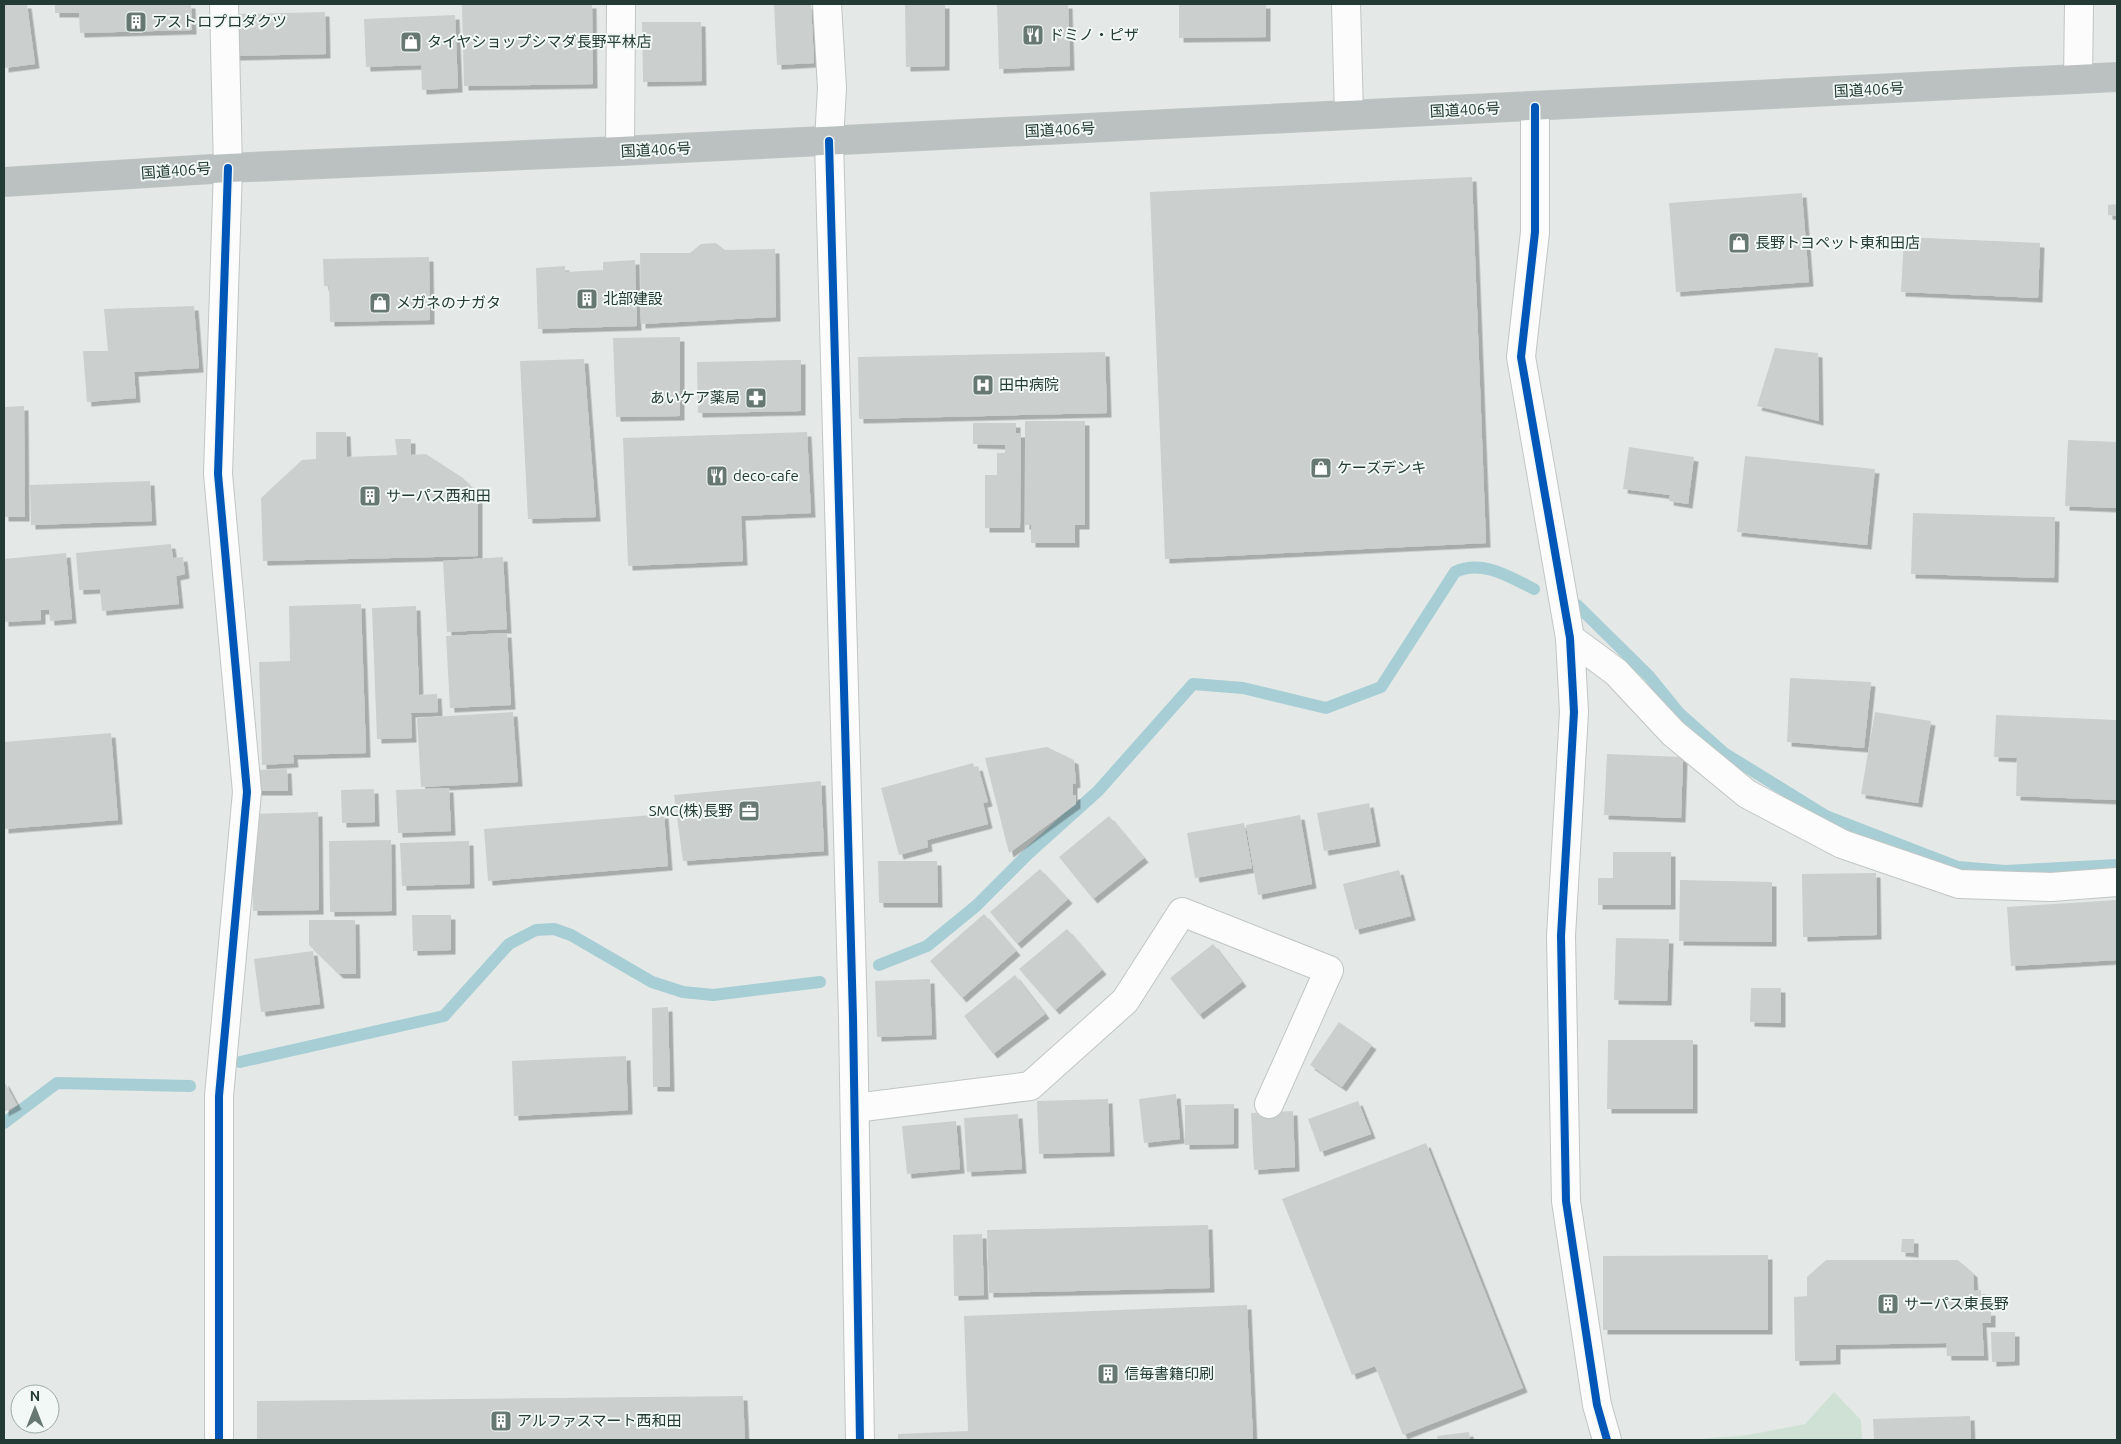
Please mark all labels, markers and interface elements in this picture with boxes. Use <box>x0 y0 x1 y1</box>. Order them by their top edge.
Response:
building icon: アストロプロダクツ <box>124 10 148 34</box>
place label: アストロプロダクツ <box>152 13 287 30</box>
restaurant icon: ドミノ・ピザ <box>1021 23 1045 47</box>
place label: ドミノ・ピザ <box>1049 26 1139 43</box>
shop icon: タイヤショップシマダ長野平林店 <box>399 30 423 54</box>
place label: タイヤショップシマダ長野平林店 <box>427 33 652 50</box>
street label: 国道406号 <box>1833 79 1905 100</box>
street label: 国道406号 <box>1429 99 1501 120</box>
street label: 国道406号 <box>1024 119 1096 140</box>
street label: 国道406号 <box>620 139 692 160</box>
street label: 国道406号 <box>140 160 212 181</box>
shop icon: 長野トヨペット東和田店 <box>1727 231 1751 255</box>
place label: 長野トヨペット東和田店 <box>1755 234 1920 251</box>
building icon: 北部建設 <box>575 287 599 311</box>
place label: 北部建設 <box>603 290 663 307</box>
shop icon: メガネのナガタ <box>368 291 392 315</box>
place label: メガネのナガタ <box>396 294 501 311</box>
hospital icon: 田中病院 <box>971 373 995 397</box>
place label: 田中病院 <box>999 376 1059 393</box>
pharmacy icon: あいケア薬局 <box>744 386 768 410</box>
place label: あいケア薬局 <box>650 389 740 406</box>
shop icon: ケーズデンキ <box>1309 456 1333 480</box>
place label: ケーズデンキ <box>1337 459 1426 476</box>
restaurant icon: deco-cafe <box>705 464 729 488</box>
place label: deco-cafe <box>733 467 799 484</box>
building icon: サーパス西和田 <box>358 484 382 508</box>
place label: サーパス西和田 <box>386 487 491 504</box>
office icon: SMC(株)長野 <box>737 799 761 823</box>
place label: SMC(株)長野 <box>649 802 733 819</box>
building icon: サーパス東長野 <box>1876 1292 1900 1316</box>
place label: サーパス東長野 <box>1904 1295 2009 1312</box>
building icon: 信毎書籍印刷 <box>1096 1362 1120 1386</box>
place label: 信毎書籍印刷 <box>1124 1365 1214 1382</box>
north arrow <box>10 1384 60 1434</box>
text: N <box>30 1388 40 1404</box>
building icon: アルファスマート西和田 <box>489 1409 513 1433</box>
place label: アルファスマート西和田 <box>517 1412 681 1429</box>

